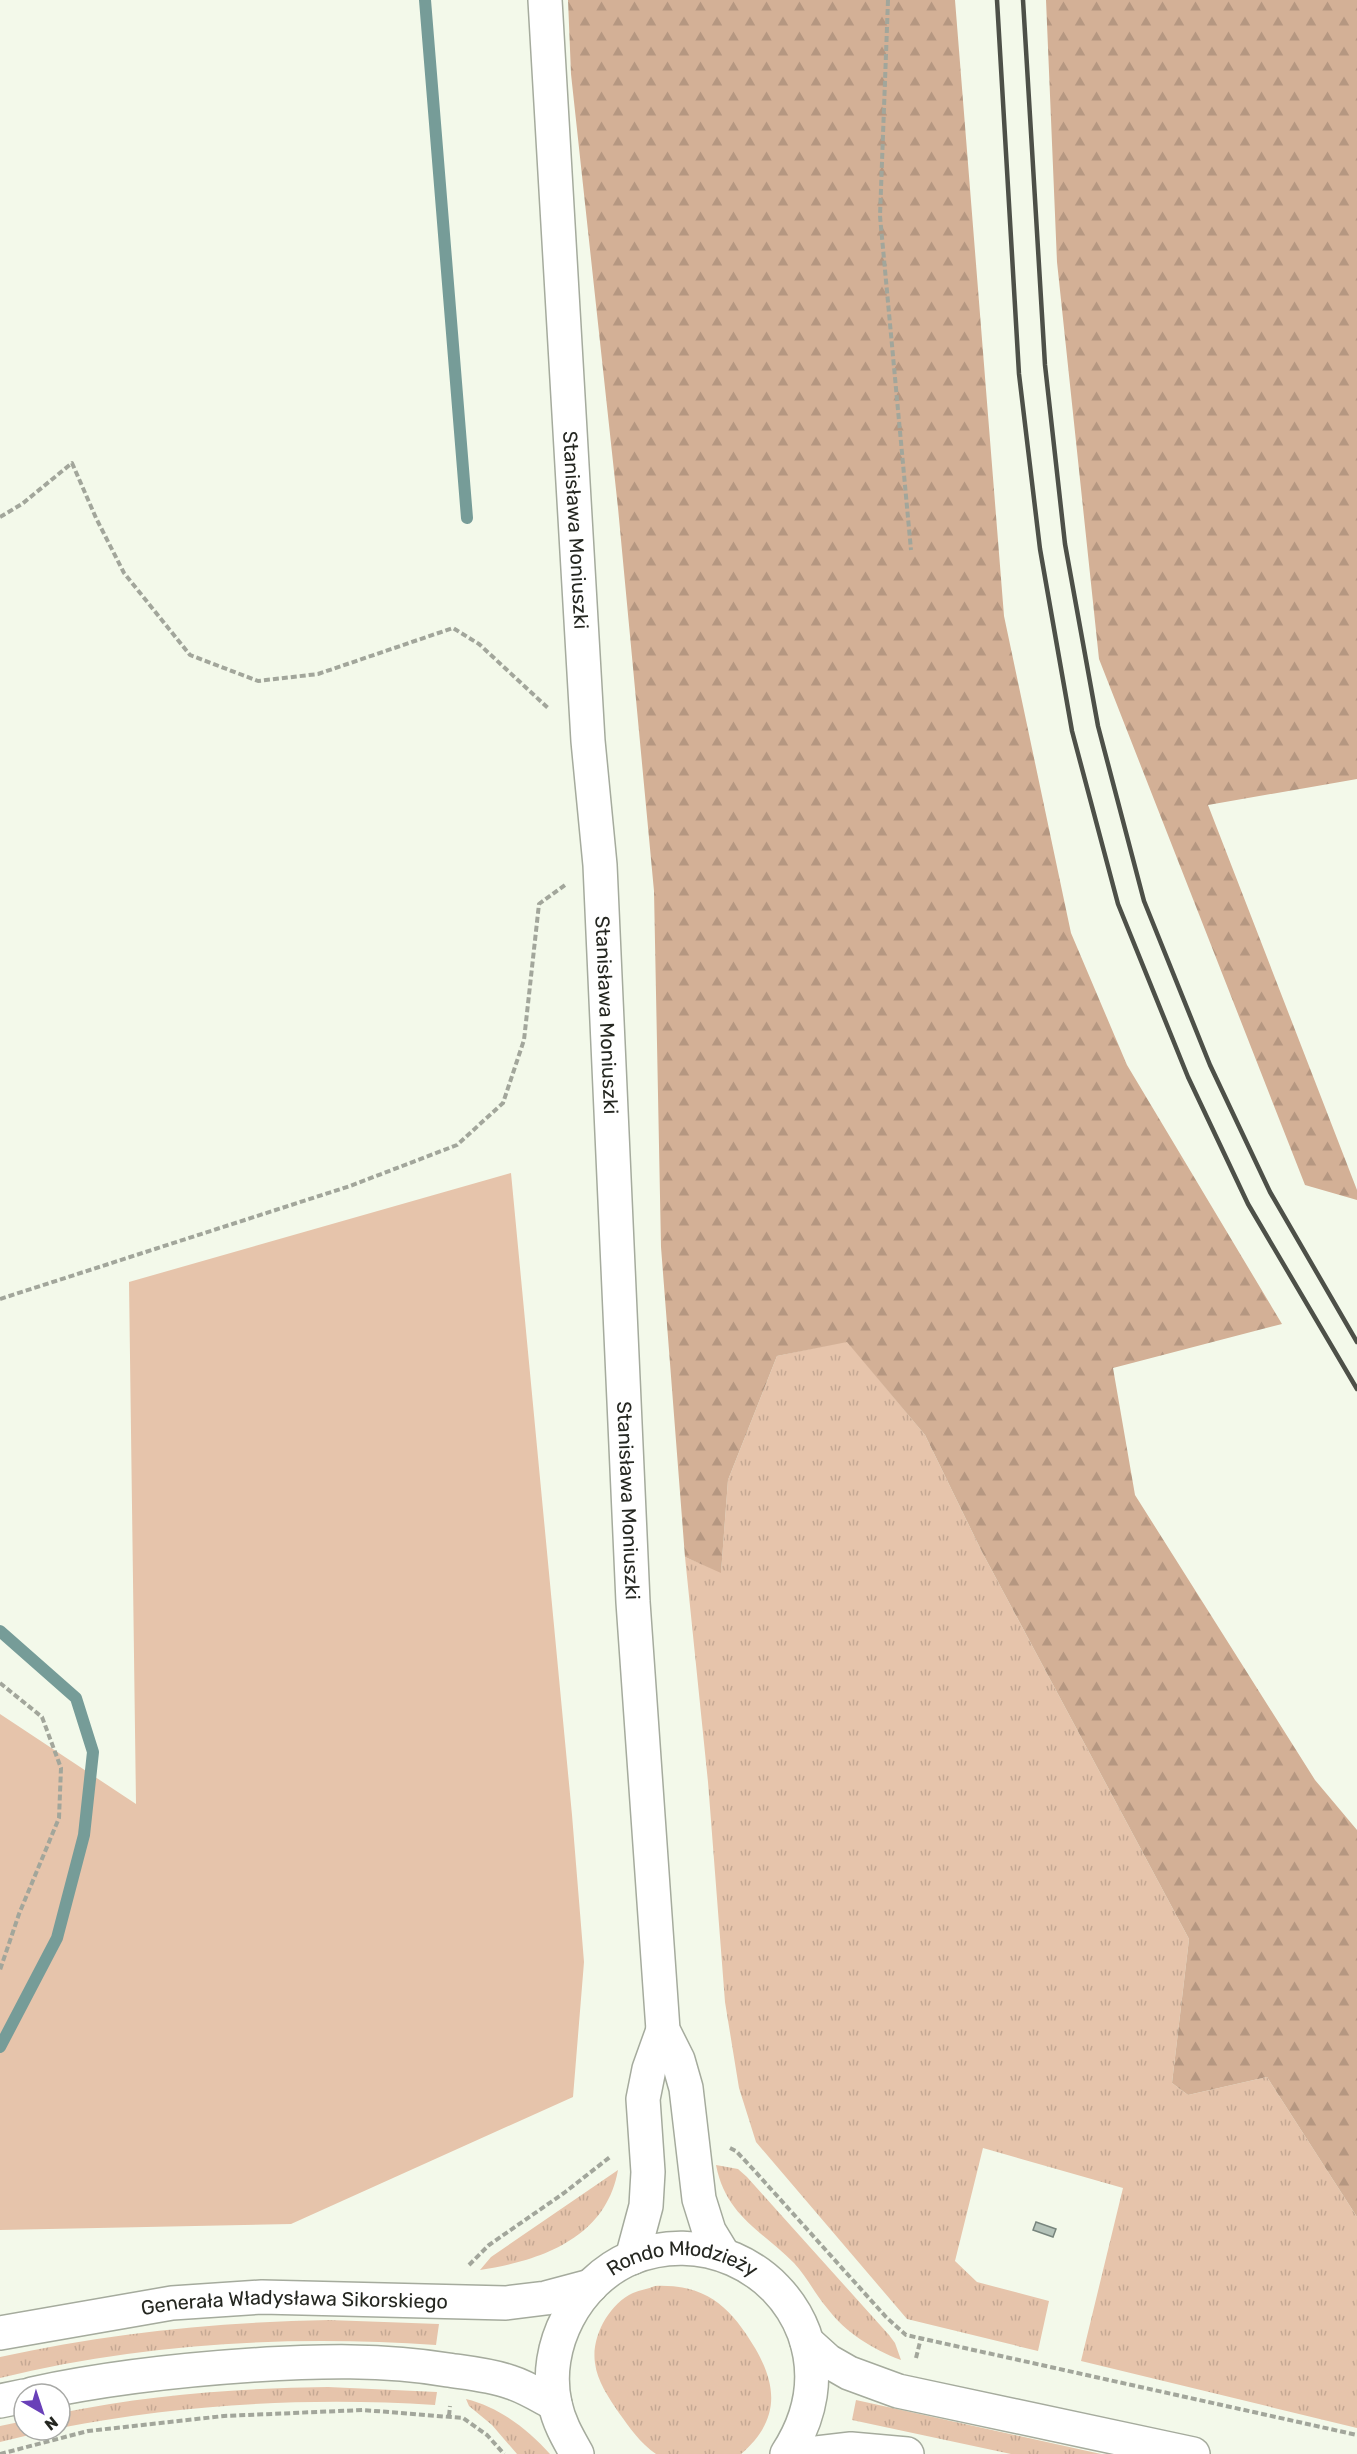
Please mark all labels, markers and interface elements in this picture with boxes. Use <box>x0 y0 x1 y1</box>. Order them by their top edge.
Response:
street label: Stanisława Moniuszki <box>558 430 593 630</box>
street label: Stanisława Moniuszki <box>590 915 623 1115</box>
street label: Stanisława Moniuszki <box>612 1401 645 1600</box>
text: Rondo Młodzieży <box>602 2236 763 2282</box>
street label: Rondo Młodzieży <box>604 2265 762 2289</box>
street label: Generała Władysława Sikorskiego <box>139 2285 448 2320</box>
north arrow <box>12 2382 72 2442</box>
text: N <box>41 2412 62 2434</box>

